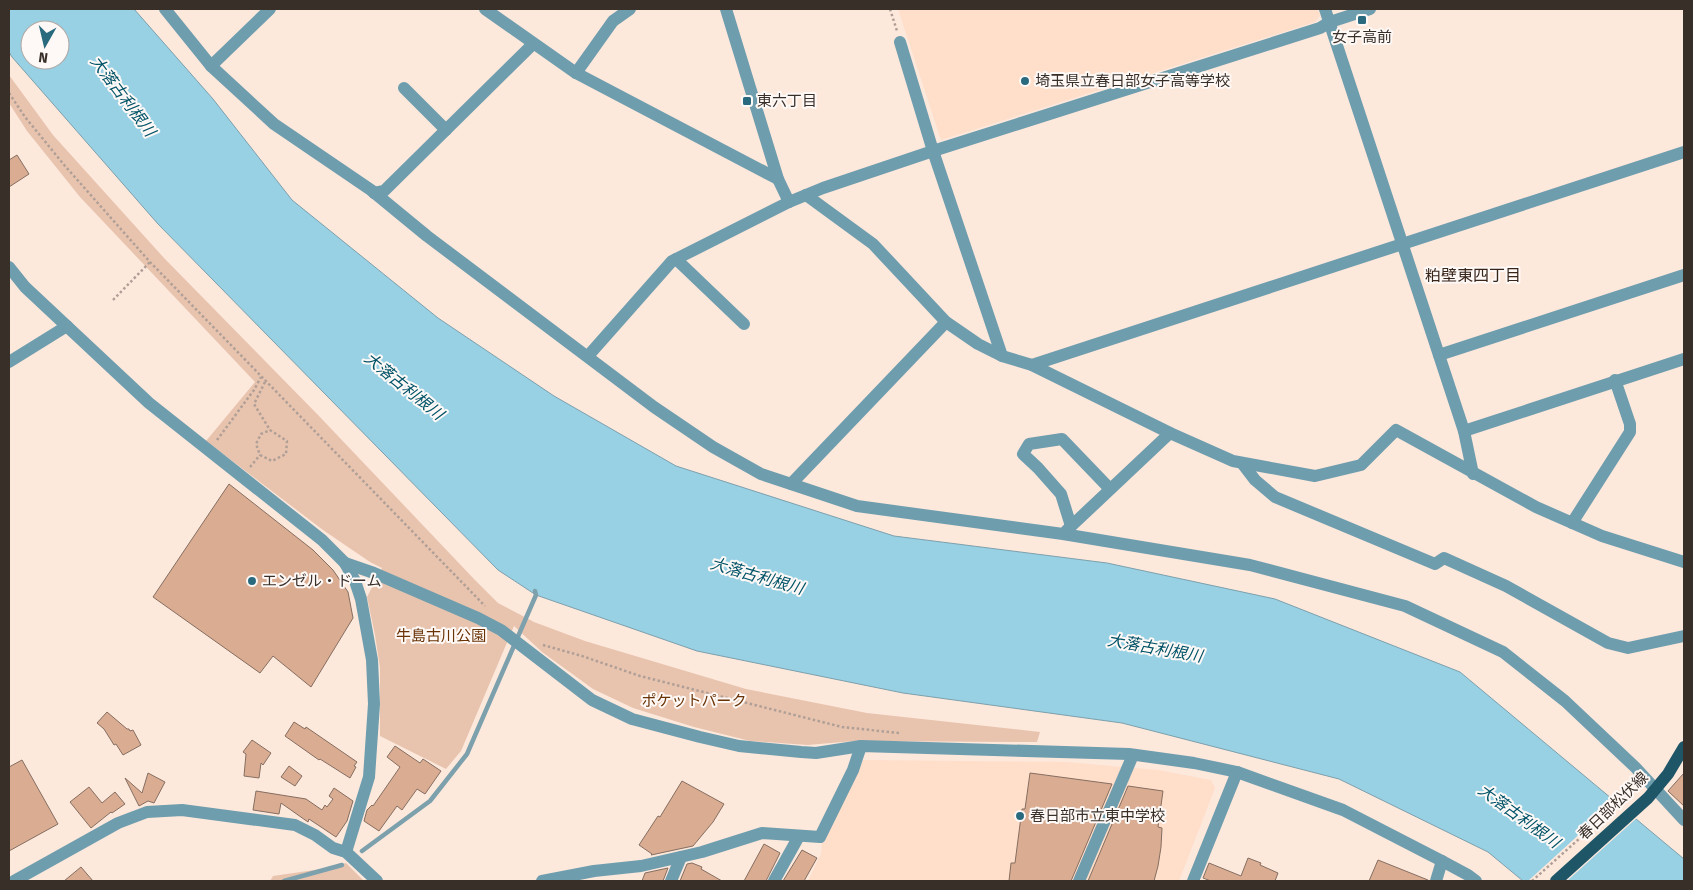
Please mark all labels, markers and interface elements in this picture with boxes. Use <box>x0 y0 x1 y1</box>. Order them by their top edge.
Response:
marker: 女子高前 <box>1356 14 1368 26</box>
north arrow <box>20 20 70 70</box>
place label: 女子高前 <box>1332 28 1392 46</box>
text: N <box>37 48 49 66</box>
water label: 大落古利根川 <box>87 52 161 142</box>
place label: 埼玉県立春日部女子高等学校 <box>1035 72 1230 90</box>
marker: 埼玉県立春日部女子高等学校 <box>1019 75 1031 87</box>
place label: 東六丁目 <box>757 92 817 110</box>
marker: 東六丁目 <box>741 95 753 107</box>
district label: 粕壁東四丁目 <box>1425 266 1521 285</box>
water label: 大落古利根川 <box>361 348 449 425</box>
water label: 大落古利根川 <box>708 554 808 599</box>
place label: エンゼル・ドーム <box>262 572 382 590</box>
marker: エンゼル・ドーム <box>246 575 258 587</box>
park label: 牛島古川公園 <box>396 627 486 645</box>
water label: 大落古利根川 <box>1106 630 1206 666</box>
park label: ポケットパーク <box>641 692 747 710</box>
street label: 春日部松伏線 <box>1574 768 1652 844</box>
water label: 大落古利根川 <box>1475 780 1565 853</box>
place label: 春日部市立東中学校 <box>1030 807 1165 825</box>
marker: 春日部市立東中学校 <box>1014 810 1026 822</box>

